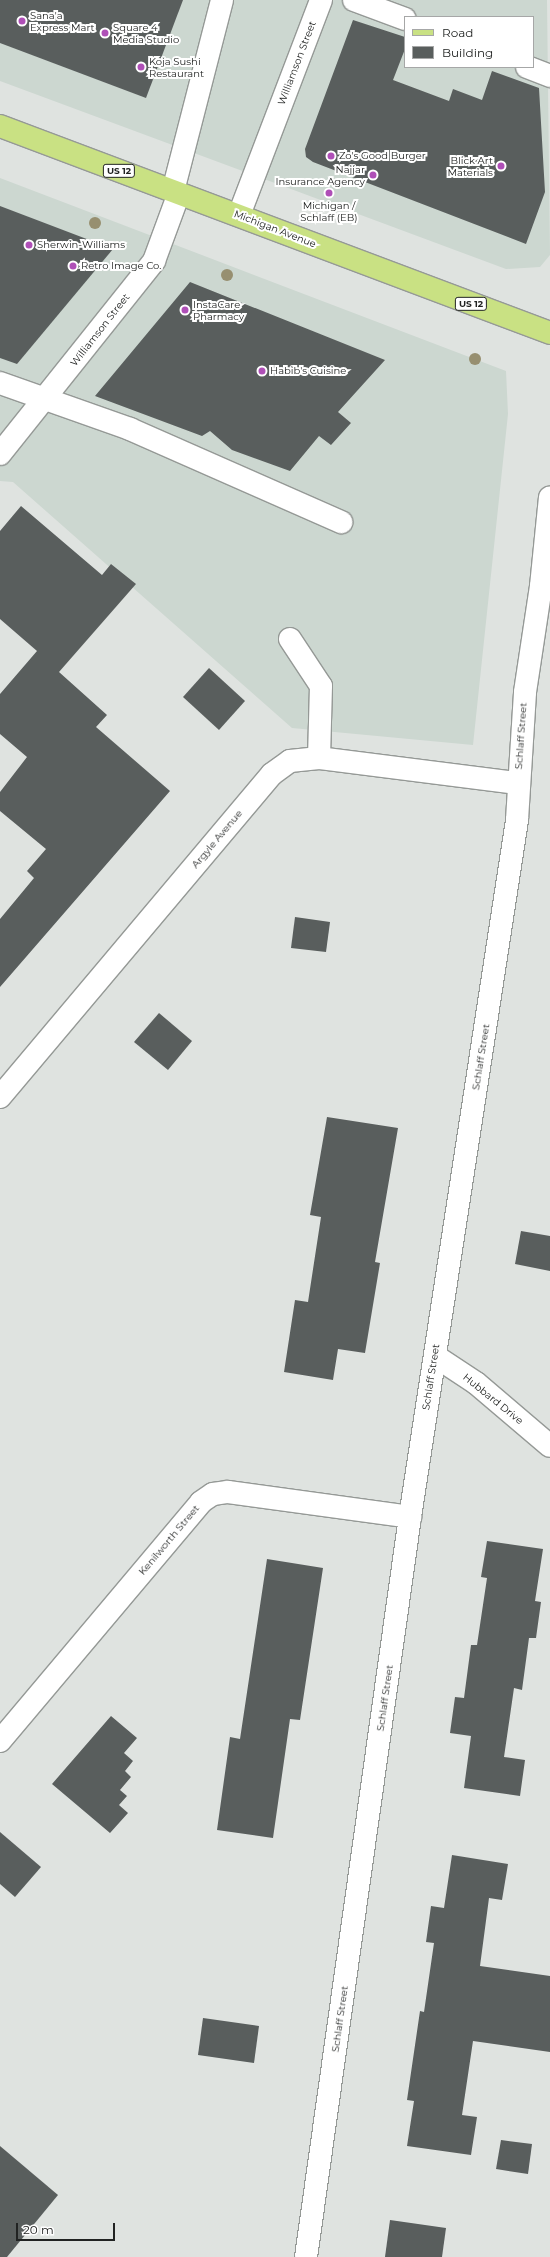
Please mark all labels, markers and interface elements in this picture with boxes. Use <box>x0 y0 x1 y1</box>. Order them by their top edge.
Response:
place label: Sana'a Express Mart <box>30 9 95 32</box>
marker: Sana'a Express Mart <box>17 16 27 26</box>
legend <box>404 16 534 68</box>
street label: Williamson Street <box>275 19 319 107</box>
place label: Square 4 Media Studio <box>113 21 179 44</box>
text: Road <box>442 25 473 40</box>
marker: Square 4 Media Studio <box>100 28 110 38</box>
text: Building <box>442 45 493 60</box>
place label: Koja Sushi Restaurant <box>149 55 204 78</box>
marker: Koja Sushi Restaurant <box>136 62 146 72</box>
place label: Zo's Good Burger <box>339 150 426 162</box>
marker: Zo's Good Burger <box>326 151 336 161</box>
place label: Blick Art Materials <box>448 154 493 178</box>
marker: Blick Art Materials <box>496 161 506 171</box>
place label: Najjar Insurance Agency <box>275 163 365 186</box>
road number: US 12 <box>102 164 136 178</box>
marker: Najjar Insurance Agency <box>368 170 378 180</box>
marker: Michigan / Schlaff (EB) <box>324 188 334 198</box>
place label: Michigan / Schlaff (EB) <box>300 199 358 222</box>
street label: Michigan Avenue <box>232 208 318 250</box>
place label: Sherwin-Williams <box>37 239 125 251</box>
marker: Sherwin-Williams <box>24 240 34 250</box>
place label: Retro Image Co. <box>81 260 161 272</box>
marker: Retro Image Co. <box>68 261 78 271</box>
street label: Williamson Street <box>68 291 132 369</box>
road number: US 12 <box>454 297 488 311</box>
place label: InstaCare Pharmacy <box>193 298 244 322</box>
marker: InstaCare Pharmacy <box>180 305 190 315</box>
place label: Habib's Cuisine <box>270 365 346 377</box>
marker: Habib's Cuisine <box>257 366 267 376</box>
street label: Schlaff Street <box>513 702 529 770</box>
street label: Argyle Avenue <box>189 807 245 871</box>
street label: Schlaff Street <box>470 1023 492 1091</box>
street label: Schlaff Street <box>420 1343 442 1411</box>
street label: Hubbard Drive <box>461 1371 525 1427</box>
street label: Kenilworth Street <box>136 1503 202 1577</box>
street label: Schlaff Street <box>374 1664 396 1732</box>
street label: Schlaff Street <box>329 1985 351 2053</box>
scale bar <box>18 2215 117 2241</box>
text: 20 m <box>23 2222 54 2237</box>

